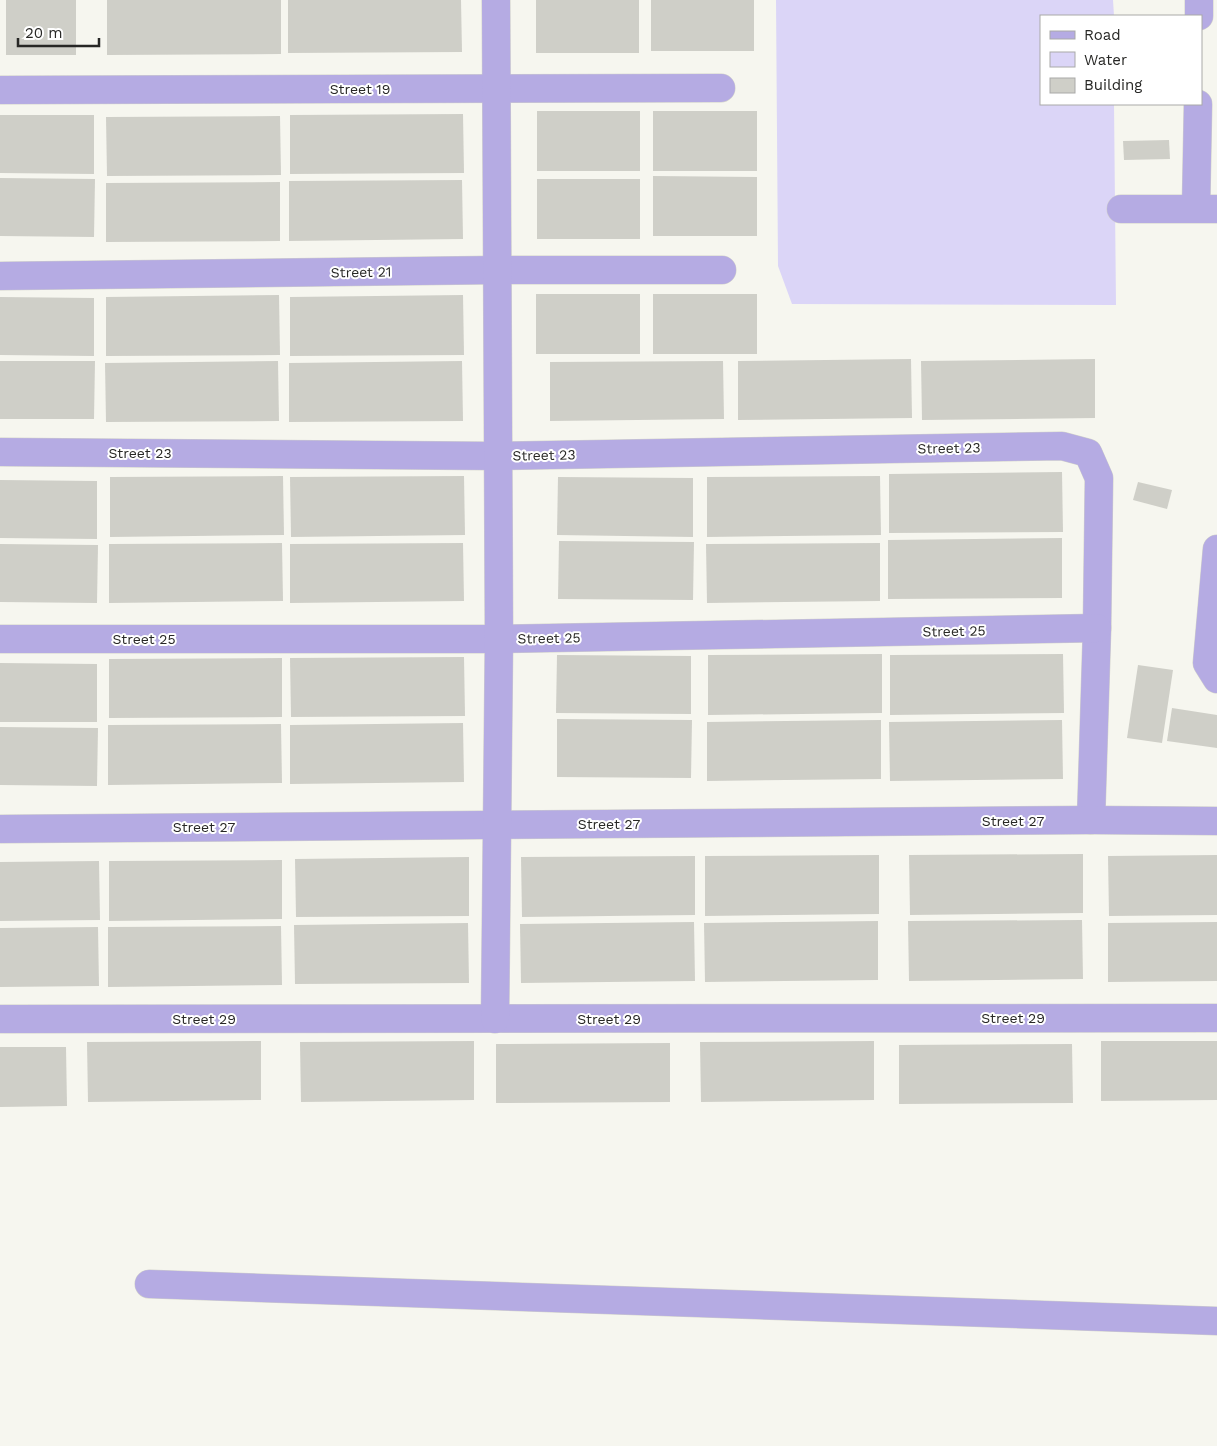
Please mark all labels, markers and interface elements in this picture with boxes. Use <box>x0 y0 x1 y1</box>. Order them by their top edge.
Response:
scale bar <box>18 15 99 47</box>
legend <box>1040 15 1202 105</box>
text: 20 m <box>25 24 63 42</box>
text: Road <box>1084 26 1121 44</box>
text: Water <box>1084 51 1127 69</box>
text: Building <box>1084 76 1142 94</box>
street label: Street 19 <box>330 81 390 97</box>
street label: Street 21 <box>331 263 391 281</box>
street label: Street 23 <box>917 439 981 457</box>
street label: Street 23 <box>108 445 172 461</box>
street label: Street 23 <box>512 446 576 464</box>
street label: Street 25 <box>922 622 986 640</box>
street label: Street 25 <box>517 629 581 647</box>
street label: Street 25 <box>112 631 176 647</box>
street label: Street 27 <box>982 813 1044 829</box>
street label: Street 27 <box>578 816 640 832</box>
street label: Street 27 <box>173 819 235 835</box>
street label: Street 29 <box>981 1010 1045 1026</box>
street label: Street 29 <box>172 1011 236 1027</box>
street label: Street 29 <box>577 1011 641 1027</box>

